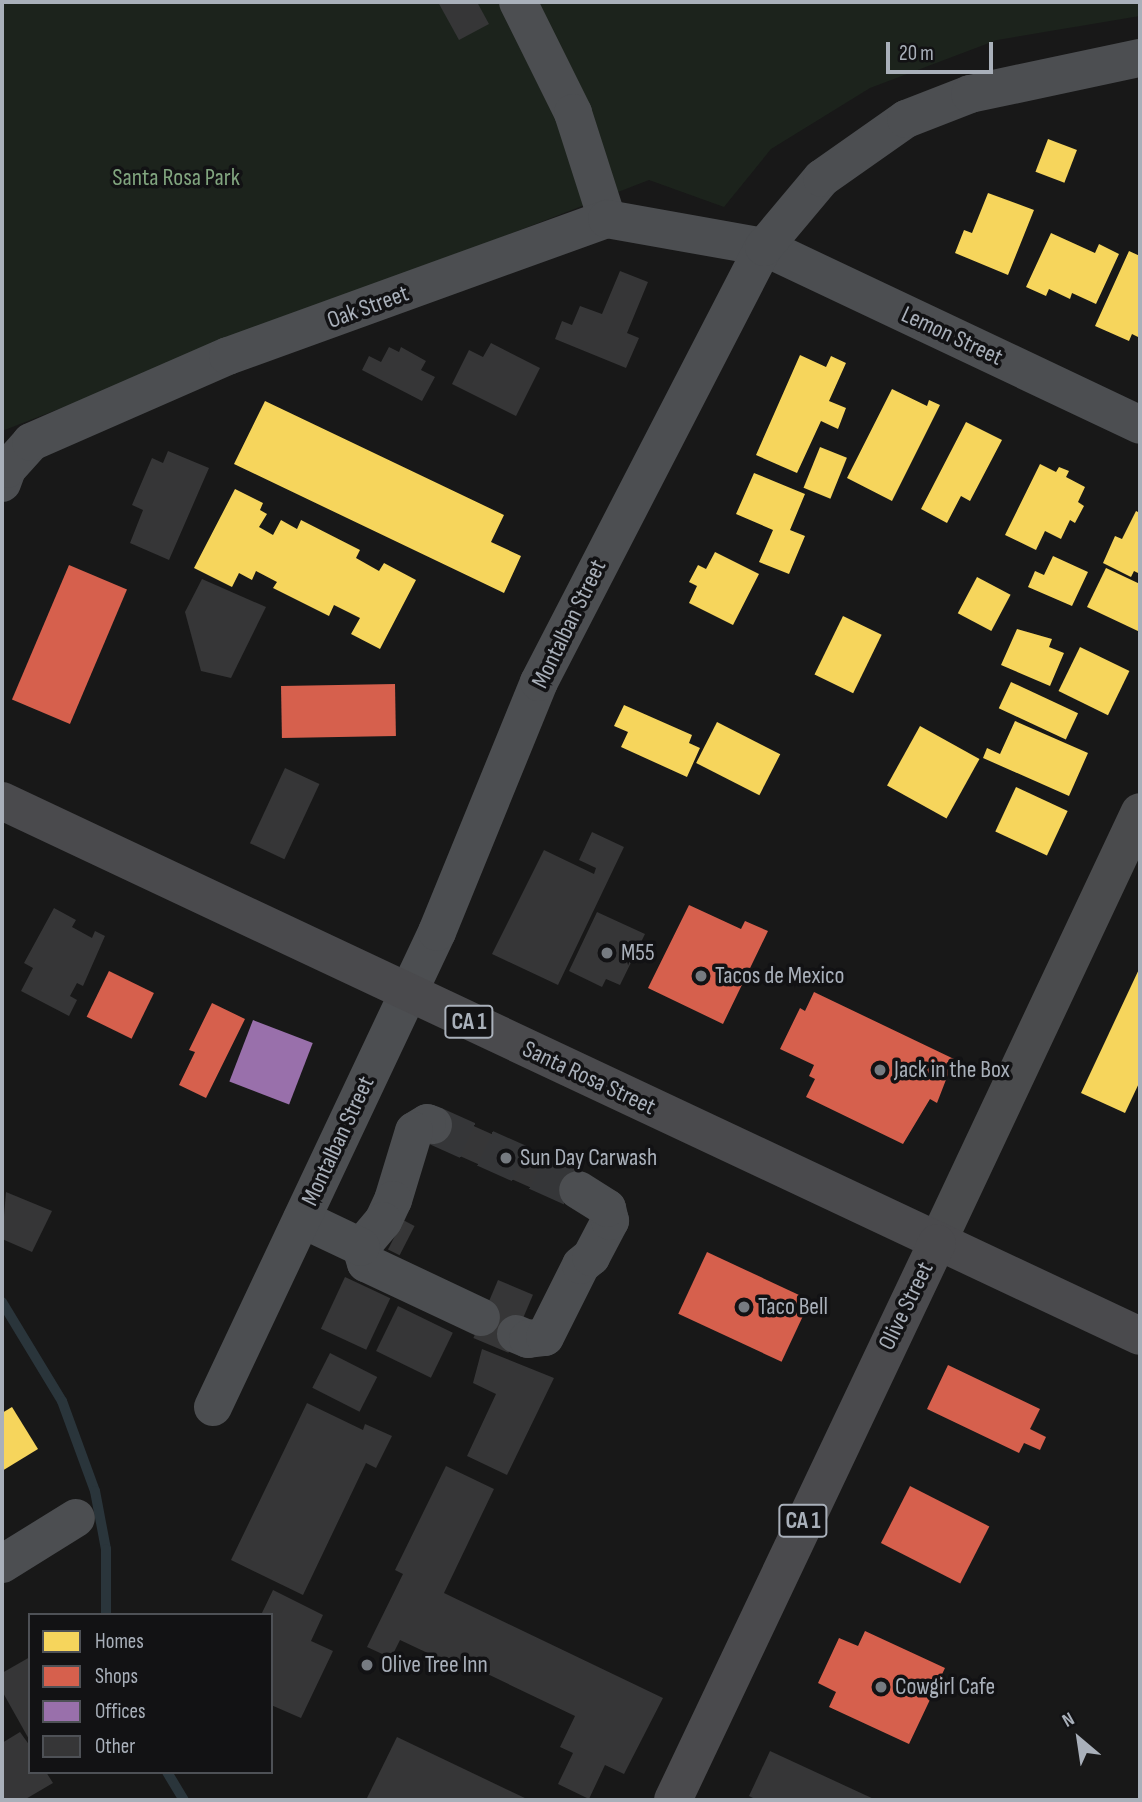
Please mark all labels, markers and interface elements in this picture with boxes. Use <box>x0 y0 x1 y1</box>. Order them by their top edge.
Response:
scale bar <box>890 28 997 72</box>
text: 20 m <box>899 41 934 66</box>
park label: Santa Rosa Park <box>112 164 240 192</box>
street label: Oak Street <box>323 279 413 335</box>
street label: Lemon Street <box>897 300 1007 372</box>
street label: Montalban Street <box>525 555 613 693</box>
place label: M55 <box>621 939 655 967</box>
marker: M55 <box>599 945 615 961</box>
place label: Tacos de Mexico <box>715 962 844 990</box>
marker: Tacos de Mexico <box>693 968 709 984</box>
road number: CA 1 <box>443 1002 495 1042</box>
street label: Santa Rosa Street <box>518 1035 660 1121</box>
place label: Jack in the Box <box>894 1056 1010 1084</box>
marker: Jack in the Box <box>872 1062 888 1078</box>
street label: Montalban Street <box>295 1072 381 1210</box>
place label: Sun Day Carwash <box>520 1144 657 1172</box>
marker: Sun Day Carwash <box>498 1150 514 1166</box>
street label: Olive Street <box>872 1257 940 1355</box>
place label: Taco Bell <box>758 1293 828 1321</box>
marker: Taco Bell <box>736 1299 752 1315</box>
road number: CA 1 <box>777 1502 829 1540</box>
legend <box>28 1613 273 1774</box>
text: Homes <box>95 1629 144 1654</box>
place label: Olive Tree Inn <box>381 1651 488 1679</box>
marker: Olive Tree Inn <box>359 1657 375 1673</box>
text: Shops <box>95 1664 138 1689</box>
place label: Cowgirl Cafe <box>895 1673 995 1701</box>
marker: Cowgirl Cafe <box>873 1679 889 1695</box>
text: Offices <box>95 1699 146 1724</box>
north arrow <box>1044 1704 1114 1774</box>
text: N <box>1059 1708 1079 1733</box>
text: Other <box>95 1734 135 1759</box>

